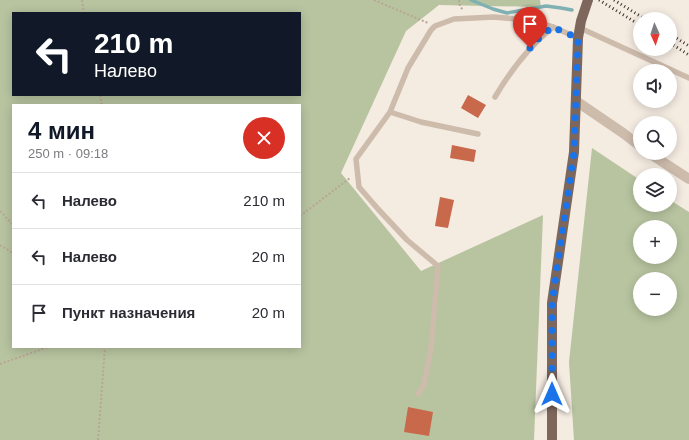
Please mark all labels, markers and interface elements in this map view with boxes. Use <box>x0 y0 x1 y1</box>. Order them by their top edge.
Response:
pin <box>513 7.0 547 48</box>
north arrow <box>633 12 677 56</box>
map controls <box>633 12 677 316</box>
icon: arrive <box>519 13 541 35</box>
icon: left <box>28 28 80 80</box>
text: 210 m <box>94 28 173 59</box>
text: Налево <box>94 61 157 81</box>
button: sound <box>633 64 677 108</box>
button: search <box>633 116 677 160</box>
text: 4 мин <box>28 117 95 144</box>
button: close <box>243 117 285 159</box>
text: 250 m · 09:18 <box>28 146 108 161</box>
button: layers <box>633 168 677 212</box>
icon: left <box>28 190 50 212</box>
text: Налево <box>62 192 117 209</box>
text: 210 m <box>243 192 285 209</box>
button: + <box>633 220 677 264</box>
icon: left <box>28 246 50 268</box>
text: Налево <box>62 248 117 265</box>
text: 20 m <box>252 248 285 265</box>
button: − <box>633 272 677 316</box>
icon: arrive <box>28 302 50 324</box>
text: Пункт назначения <box>62 304 195 321</box>
text: 20 m <box>252 304 285 321</box>
position arrow <box>531 373 573 415</box>

